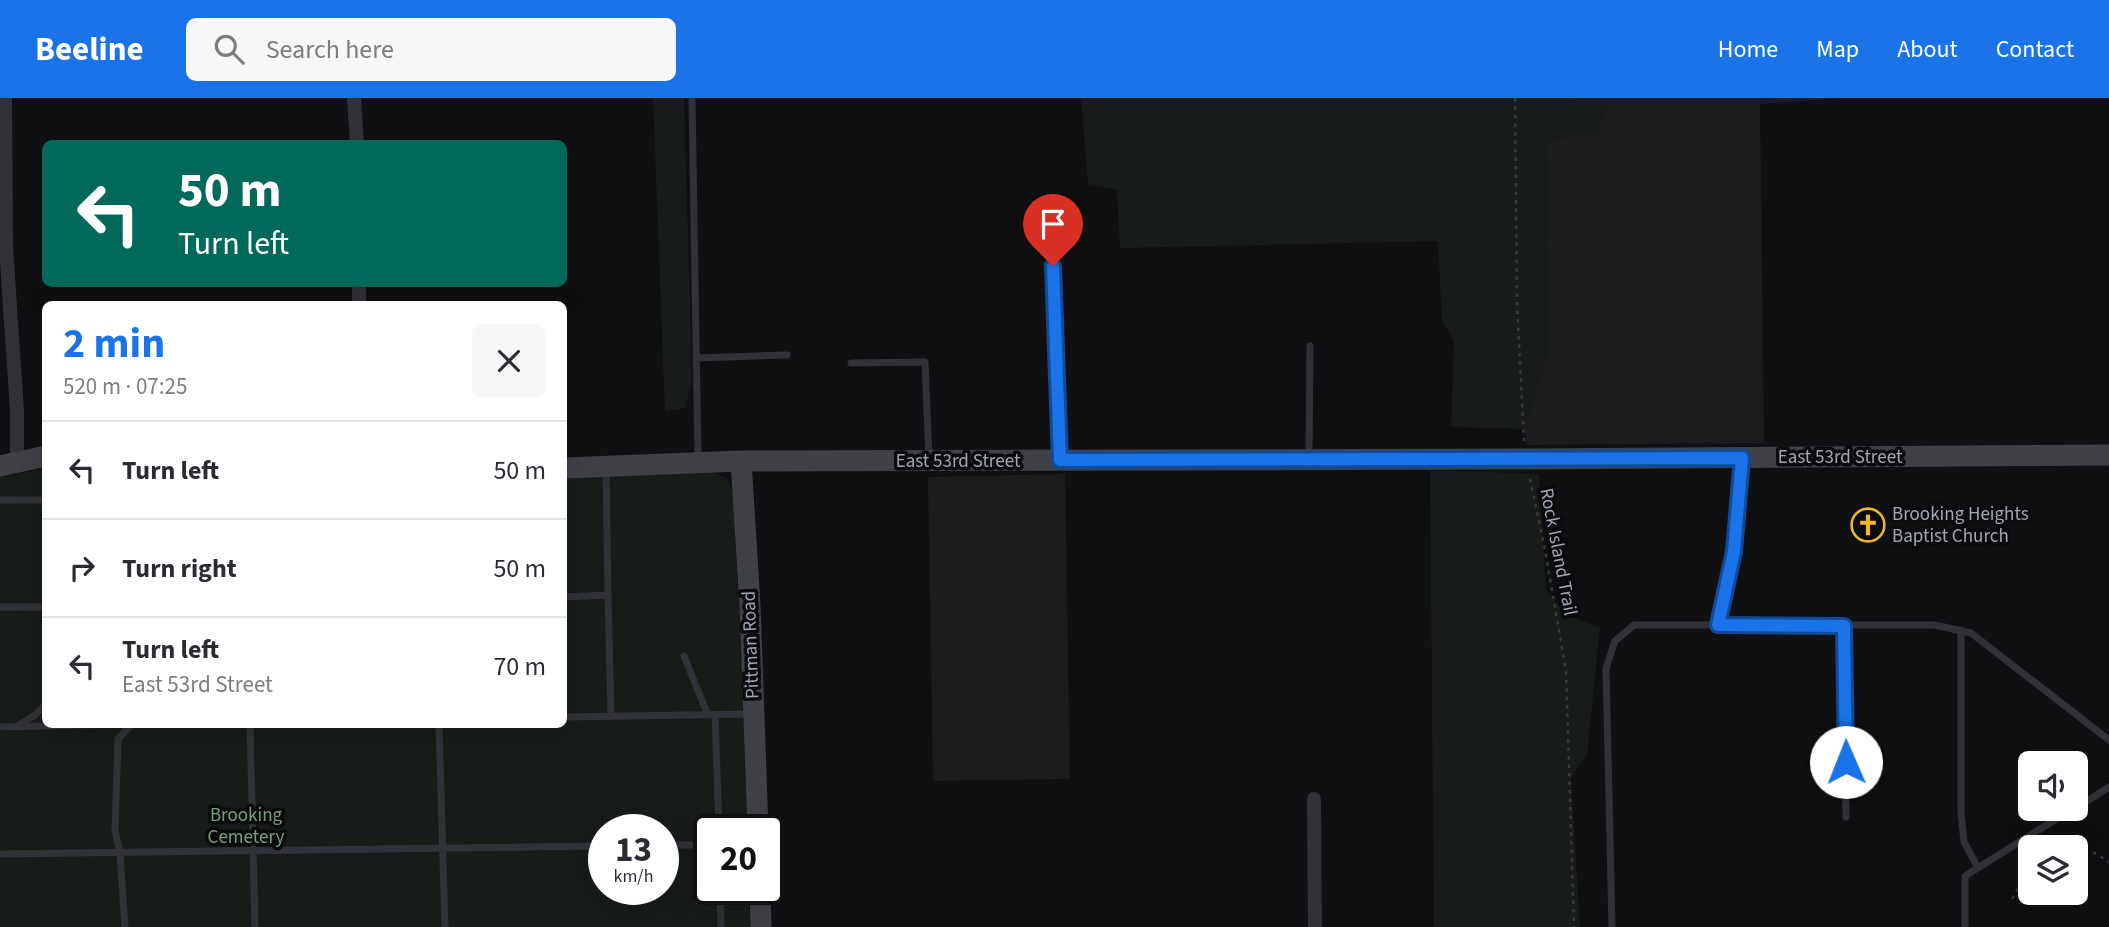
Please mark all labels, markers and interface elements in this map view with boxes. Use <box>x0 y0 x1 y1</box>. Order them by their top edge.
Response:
search box <box>186 18 676 81</box>
text: Beeline <box>35 26 144 73</box>
icon: search <box>210 30 248 68</box>
text: Search here <box>266 31 394 68</box>
text: Home <box>1718 32 1778 67</box>
text: Map <box>1816 32 1859 67</box>
text: About <box>1897 32 1958 67</box>
text: Contact <box>1996 32 2074 67</box>
text: 50 m <box>178 156 282 226</box>
icon: left <box>63 168 154 259</box>
pin <box>1023 194 1083 266</box>
icon: arrive <box>1034 205 1072 243</box>
text: Turn left <box>178 221 289 267</box>
text: 2 min <box>63 314 165 374</box>
button: close <box>472 324 546 398</box>
text: 520 m · 07:25 <box>63 370 187 403</box>
street label: East 53rd Street <box>1778 444 1903 471</box>
street label: East 53rd Street <box>896 448 1021 475</box>
icon: left <box>63 451 101 489</box>
text: Turn left <box>122 452 219 489</box>
text: 50 m <box>493 452 546 489</box>
street label: Rock Island Trail <box>1532 486 1584 618</box>
place label: Brooking Heights Baptist Church <box>1892 501 2029 550</box>
church icon: Brooking Heights Baptist Church <box>1849 506 1887 544</box>
icon: right <box>63 549 101 587</box>
text: Turn right <box>122 550 237 587</box>
text: 50 m <box>493 550 546 587</box>
street label: Pittman Road <box>736 590 766 700</box>
text: Turn left <box>122 631 219 668</box>
icon: left <box>63 647 101 685</box>
text: 70 m <box>493 648 546 685</box>
text: East 53rd Street <box>122 668 273 701</box>
position arrow <box>1809 725 1883 799</box>
map controls <box>2018 751 2088 905</box>
button: sound <box>2018 751 2088 821</box>
park label: Brooking Cemetery <box>208 802 285 851</box>
speed limit sign: 20 <box>693 814 784 905</box>
text: 13 <box>615 825 652 875</box>
button: layers <box>2018 835 2088 905</box>
text: km/h <box>614 864 653 889</box>

